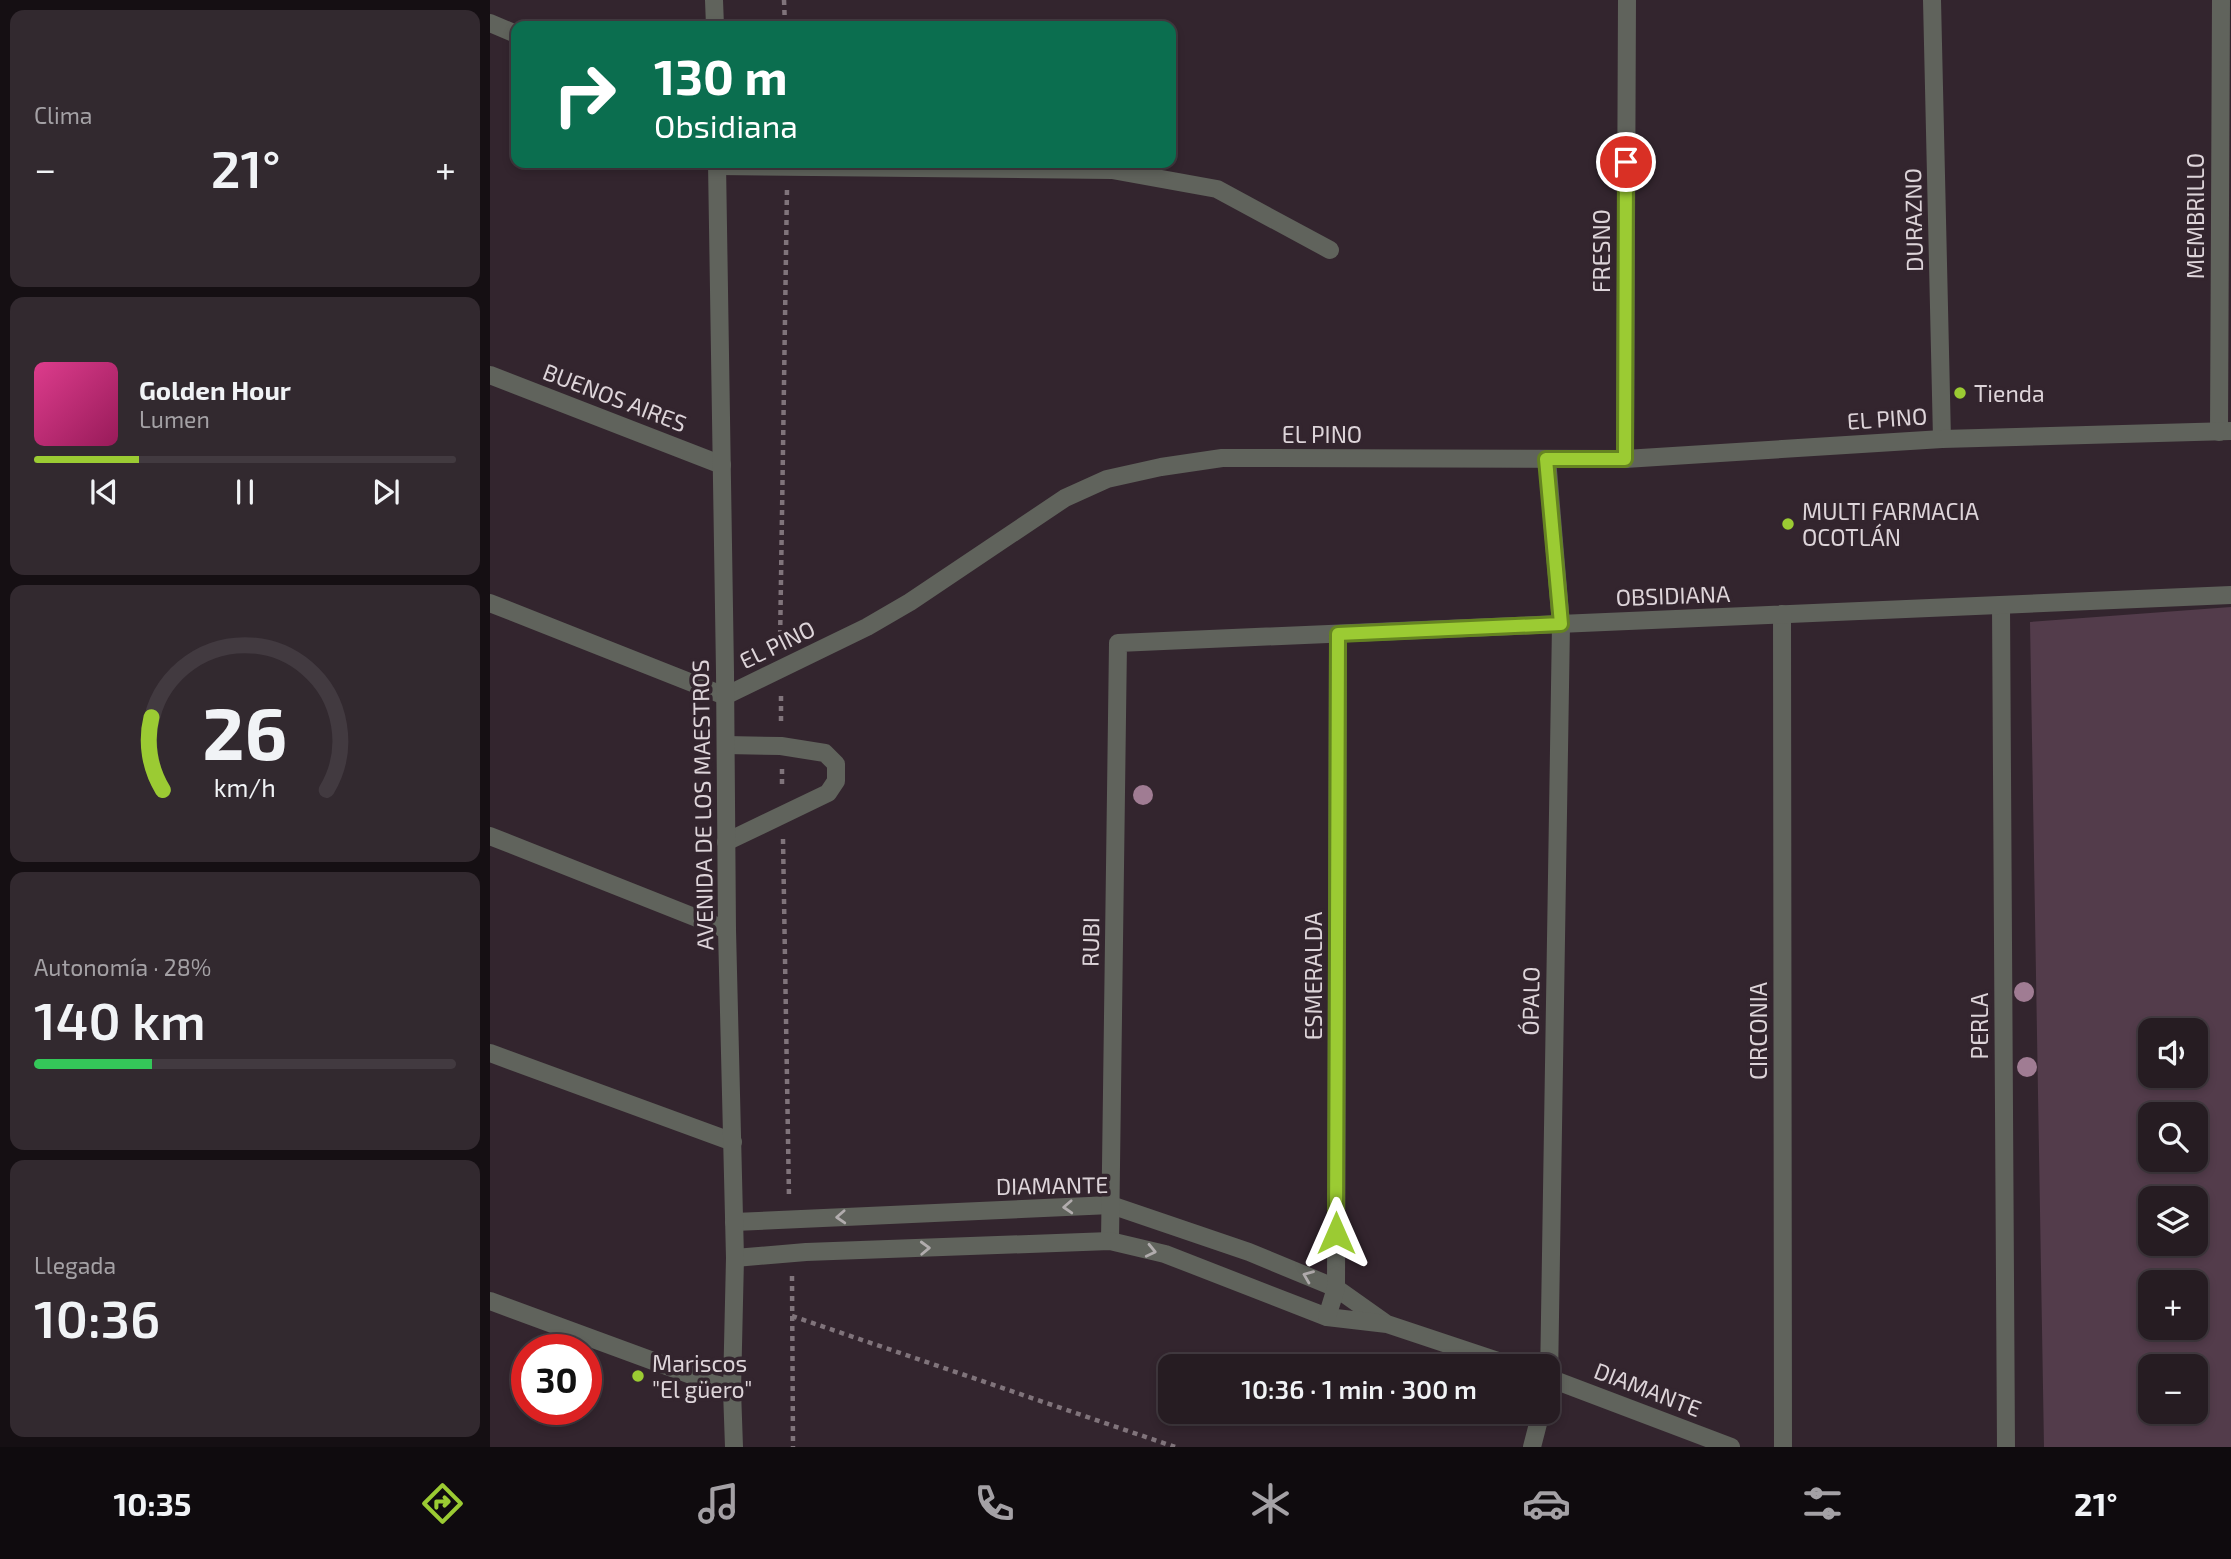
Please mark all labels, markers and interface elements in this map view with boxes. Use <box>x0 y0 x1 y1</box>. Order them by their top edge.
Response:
text: 130 m <box>654 46 788 105</box>
icon: right <box>539 49 630 140</box>
text: Clima <box>34 101 92 129</box>
text: Obsidiana <box>654 106 798 144</box>
pin <box>1596 132 1656 192</box>
text: 21° <box>211 136 281 198</box>
icon: arrive <box>1607 143 1645 181</box>
text: − <box>34 145 56 191</box>
text: + <box>435 145 456 191</box>
street label: MEMBRILLO <box>2181 153 2209 279</box>
street label: DURAZNO <box>1898 168 1928 272</box>
street label: FRESNO <box>1587 209 1615 293</box>
street label: BUENOS AIRES <box>539 357 691 437</box>
text: Golden Hour <box>139 374 291 405</box>
place label: Tienda <box>1974 379 2045 407</box>
marker: Tienda <box>1952 385 1968 401</box>
street label: EL PINO <box>1846 401 1928 435</box>
text: Lumen <box>139 405 210 433</box>
street label: EL PINO <box>1282 420 1362 448</box>
icon: previous <box>85 473 123 511</box>
icon: pause <box>226 473 264 511</box>
icon: next <box>367 473 405 511</box>
place label: MULTI FARMACIA OCOTLÁN <box>1802 497 1980 551</box>
marker: MULTI FARMACIA OCOTLÁN <box>1780 516 1796 532</box>
street label: OBSIDIANA <box>1615 579 1731 611</box>
street label: EL PINO <box>735 614 819 674</box>
street label: AVENIDA DE LOS MAESTROS <box>685 659 719 951</box>
text: 26 <box>202 687 288 775</box>
text: km/h <box>214 771 276 801</box>
street label: ESMERALDA <box>1299 911 1327 1040</box>
street label: RUBI <box>1076 917 1104 967</box>
text: Autonomía · 28% <box>34 953 211 981</box>
street label: ÓPALO <box>1515 966 1545 1036</box>
street label: CIRCONIA <box>1744 981 1772 1080</box>
text: 140 km <box>34 988 206 1050</box>
street label: PERLA <box>1965 992 1993 1059</box>
map controls <box>2138 1018 2208 1424</box>
button: sound <box>2138 1018 2208 1088</box>
button: search <box>2138 1102 2208 1172</box>
street label: DIAMANTE <box>995 1170 1109 1200</box>
button: layers <box>2138 1186 2208 1256</box>
position arrow <box>1299 1196 1373 1270</box>
one-way arrow <box>1063 1199 1074 1214</box>
one-way arrow <box>835 1209 846 1224</box>
one-way arrow <box>920 1240 931 1255</box>
one-way arrow <box>1145 1242 1157 1257</box>
text: Llegada <box>34 1251 116 1279</box>
one-way arrow <box>1303 1270 1315 1284</box>
button: + <box>2138 1270 2208 1340</box>
text: 10:36 <box>34 1286 160 1348</box>
speed limit sign: 30 <box>511 1334 602 1425</box>
place label: Mariscos "El güero" <box>652 1349 752 1403</box>
button: − <box>2138 1354 2208 1424</box>
street label: DIAMANTE <box>1590 1356 1706 1422</box>
marker: Mariscos "El güero" <box>630 1368 646 1384</box>
text: 10:36 · 1 min · 300 m <box>1241 1373 1477 1404</box>
icon: directions <box>418 1479 467 1528</box>
icon: music <box>694 1479 743 1528</box>
icon: phone <box>970 1479 1019 1528</box>
icon: climate <box>1246 1479 1295 1528</box>
icon: car <box>1522 1479 1571 1528</box>
icon: filters <box>1798 1479 1847 1528</box>
text: 10:35 <box>113 1484 192 1522</box>
text: 21° <box>2074 1484 2118 1522</box>

